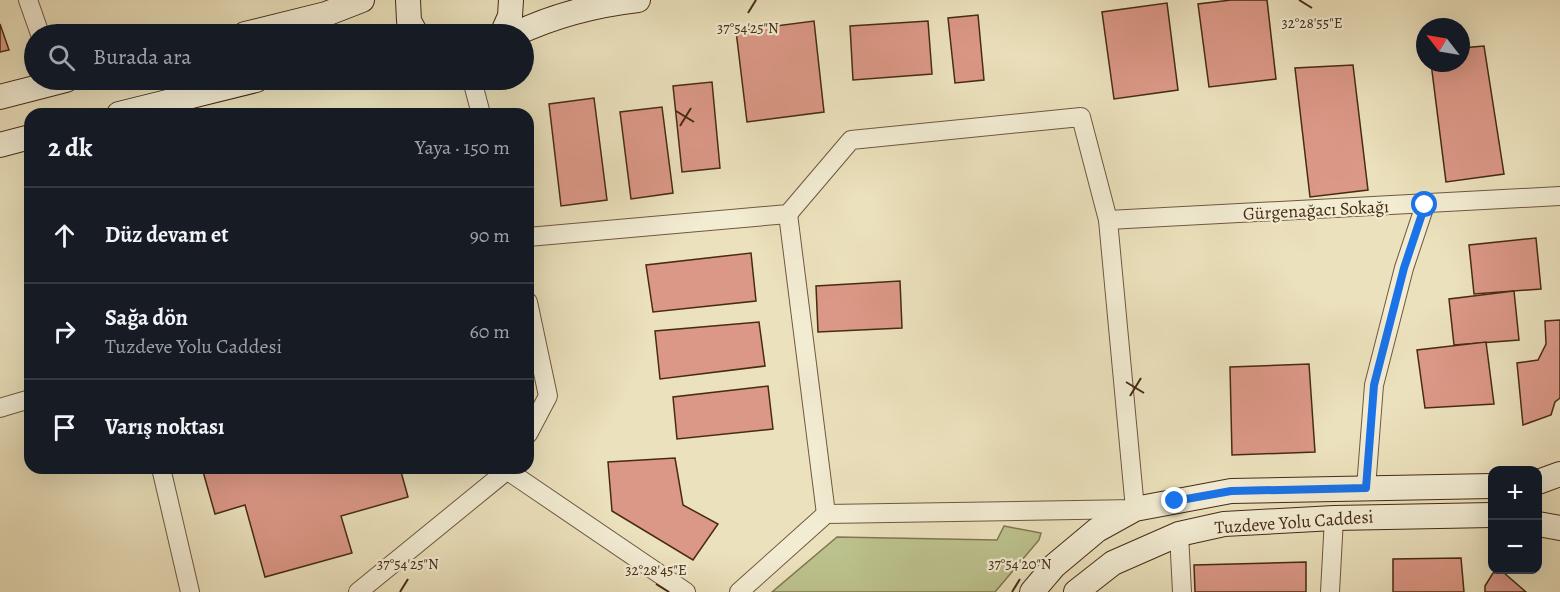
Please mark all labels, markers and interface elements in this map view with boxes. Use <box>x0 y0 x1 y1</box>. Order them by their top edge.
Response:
text: 32°28'55"E <box>1281 13 1343 33</box>
text: 37°54'25"N <box>717 18 779 38</box>
north arrow <box>1416 18 1470 72</box>
search box <box>24 24 534 90</box>
icon: search <box>45 41 78 74</box>
text: Burada ara <box>93 42 192 72</box>
text: 2 dk <box>48 130 93 165</box>
text: Yaya · 150 m <box>415 134 510 161</box>
route start <box>1411 191 1437 217</box>
street label: Gürgenağacı Sokağı <box>1242 194 1390 226</box>
icon: ahead <box>48 219 81 252</box>
text: Düz devam et <box>105 220 228 250</box>
text: 90 m <box>470 222 510 249</box>
text: Sağa dön <box>105 303 188 333</box>
icon: right <box>48 315 81 348</box>
text: 60 m <box>470 318 510 345</box>
text: Tuzdeve Yolu Caddesi <box>105 333 282 360</box>
icon: arrive <box>48 411 81 444</box>
text: Varış noktası <box>105 412 224 442</box>
map controls <box>1488 466 1542 574</box>
button: + <box>1488 466 1542 520</box>
route end <box>1161 487 1187 513</box>
street label: Tuzdeve Yolu Caddesi <box>1214 504 1374 540</box>
button: − <box>1488 520 1542 574</box>
text: 37°54'25"N <box>377 554 439 574</box>
text: 37°54'20"N <box>988 554 1052 574</box>
text: 32°28'45"E <box>625 560 687 580</box>

